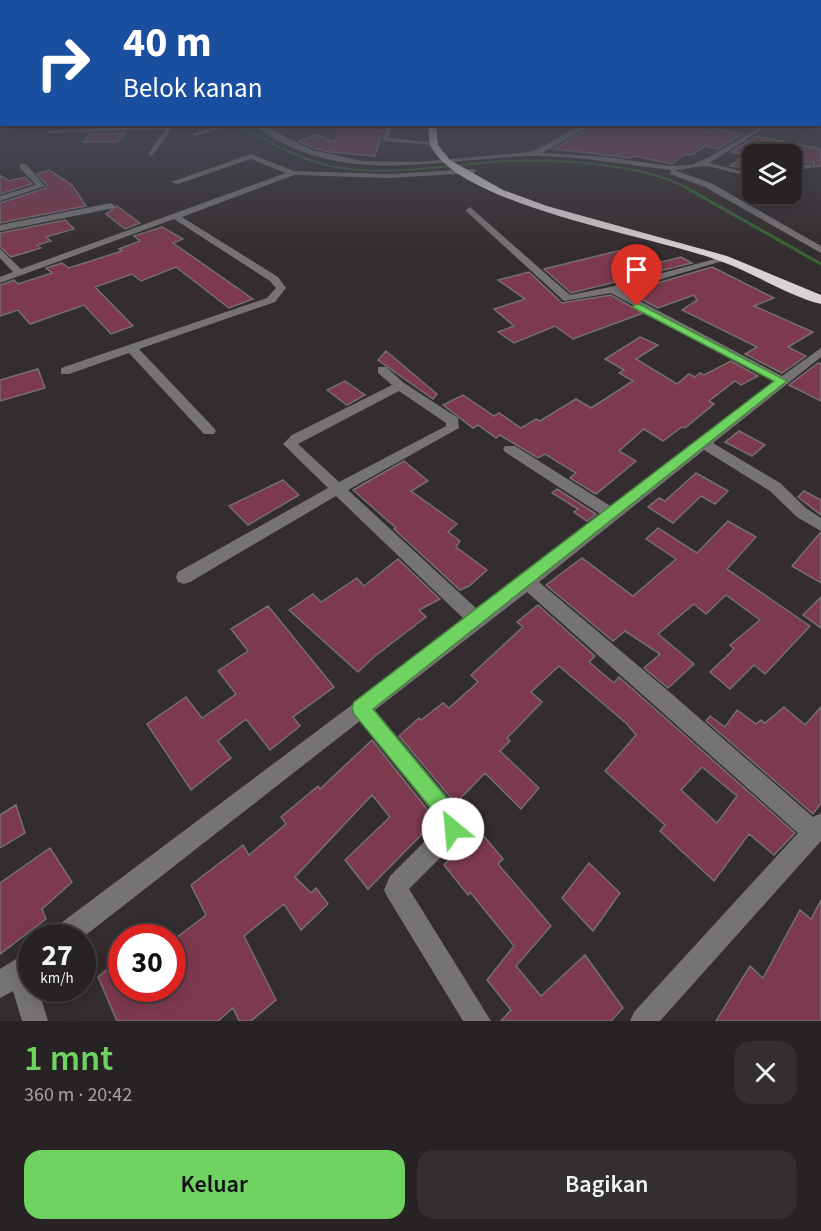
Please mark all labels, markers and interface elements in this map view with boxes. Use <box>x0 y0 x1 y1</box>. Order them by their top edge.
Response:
text: 40 m <box>123 13 212 73</box>
icon: right <box>24 24 102 102</box>
text: Belok kanan <box>123 69 262 108</box>
map controls <box>742 144 802 204</box>
button: layers <box>742 144 802 204</box>
pin <box>611 244 662 306</box>
icon: arrive <box>620 253 653 286</box>
position arrow <box>421 797 485 861</box>
speed limit sign: 30 <box>108 924 186 1002</box>
text: 27 <box>41 934 73 977</box>
text: km/h <box>40 968 74 989</box>
text: 1 mnt <box>24 1033 113 1084</box>
button: close <box>734 1041 797 1104</box>
text: 360 m · 20:42 <box>24 1081 132 1109</box>
button: Keluar <box>24 1150 405 1219</box>
button: Bagikan <box>417 1150 797 1219</box>

